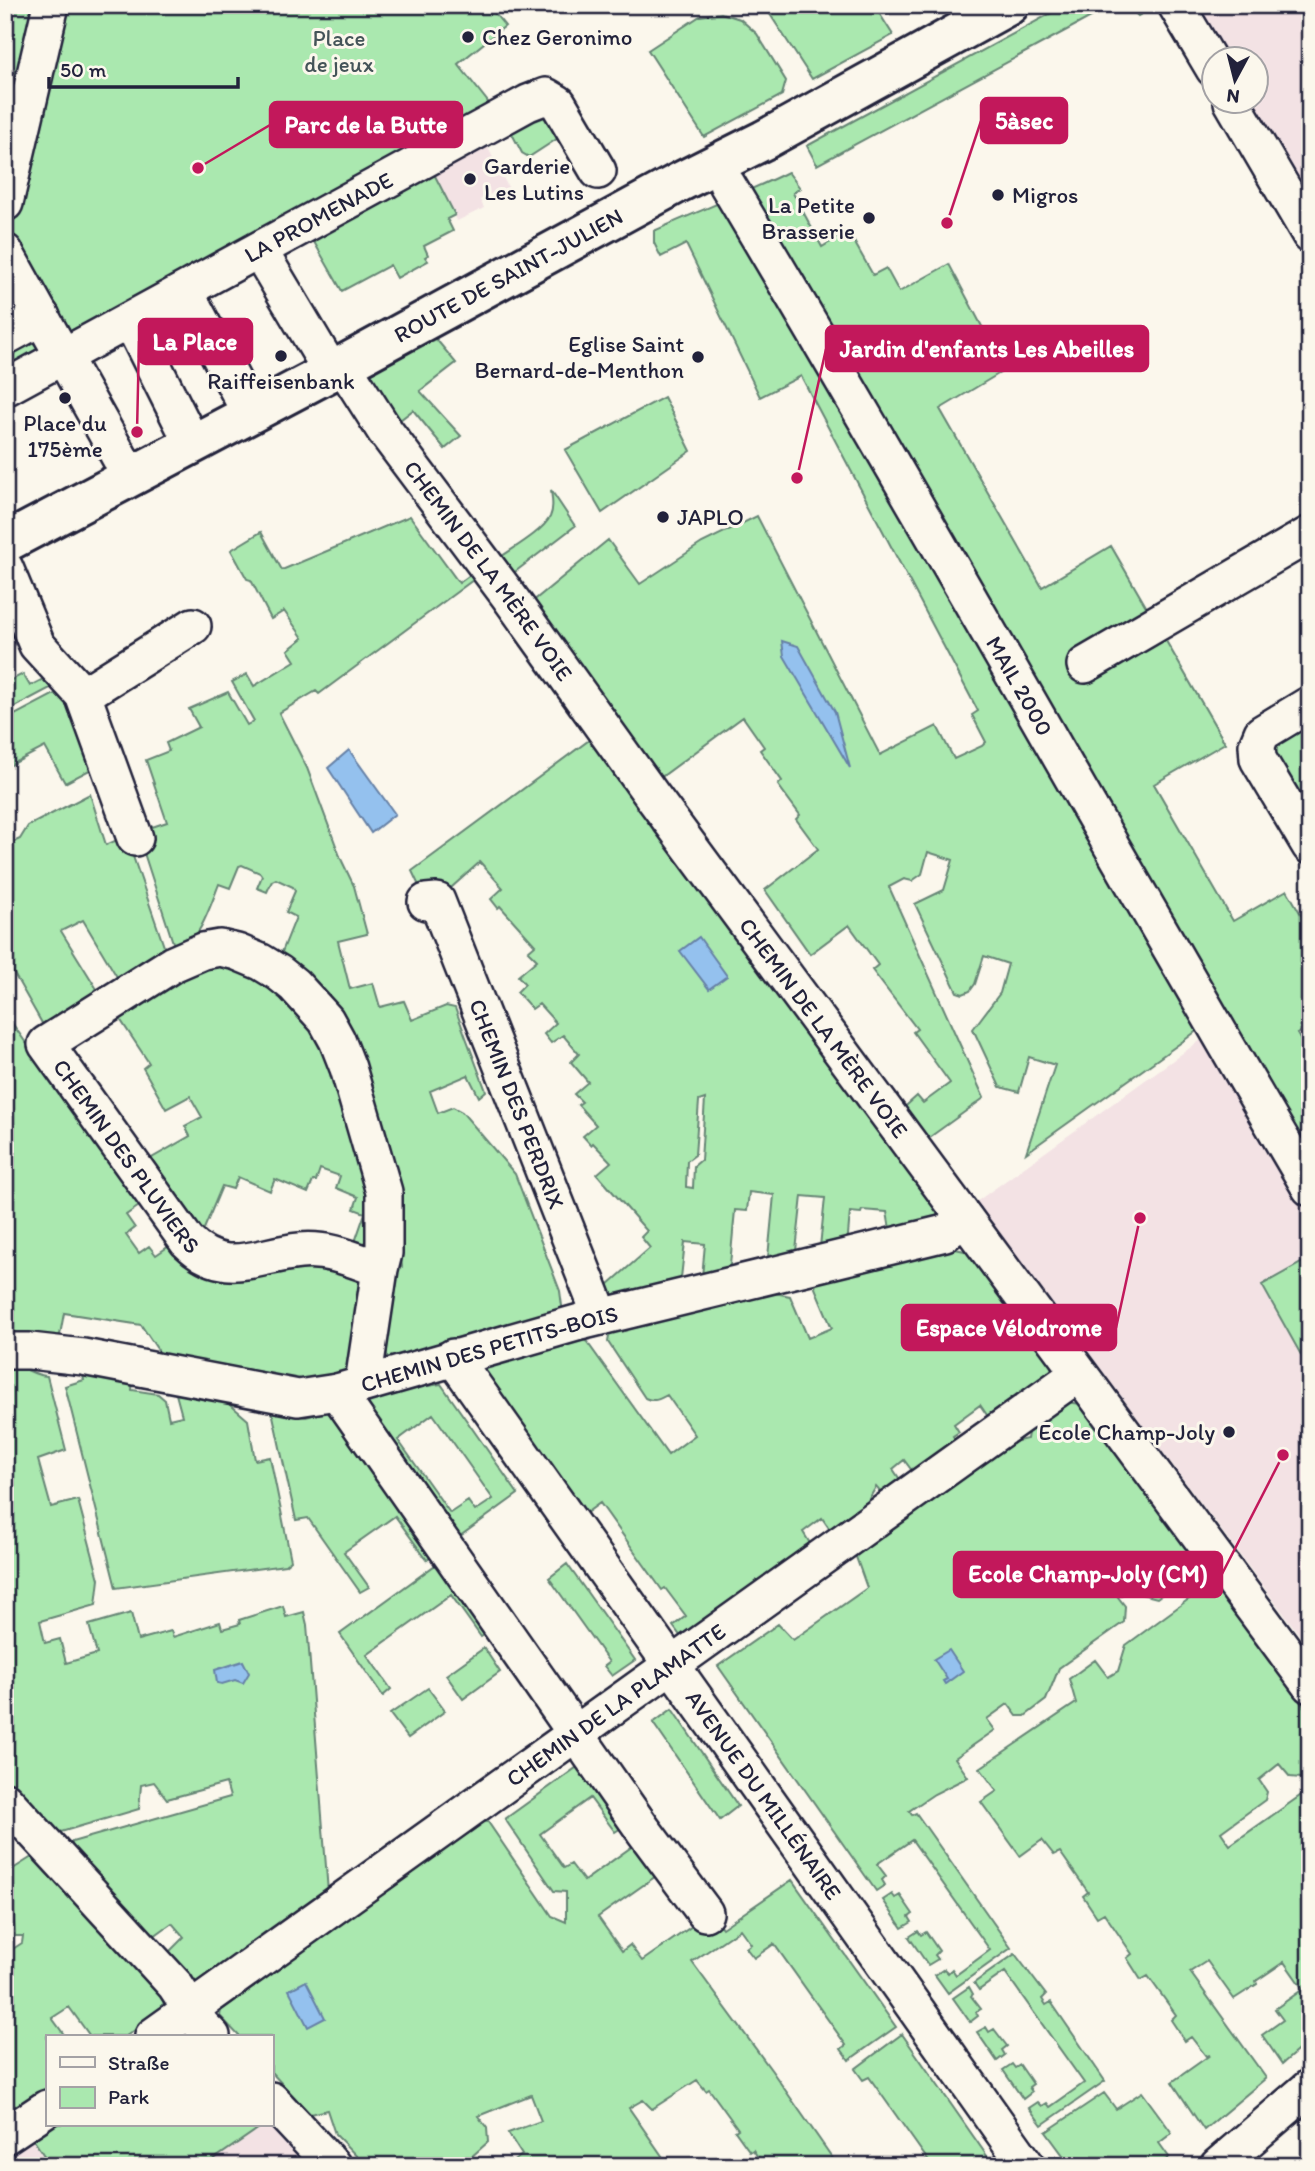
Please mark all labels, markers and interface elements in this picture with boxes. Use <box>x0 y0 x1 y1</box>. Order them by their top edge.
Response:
place label: Chez Geronimo <box>482 23 632 51</box>
park label: Place de jeux <box>304 24 374 78</box>
marker: Chez Geronimo <box>460 29 476 45</box>
scale bar <box>49 46 238 90</box>
north arrow <box>1200 46 1270 116</box>
text: 50 m <box>60 57 107 82</box>
text: N <box>1225 84 1241 109</box>
callout: 5àsec <box>981 98 1067 143</box>
callout: Parc de la Butte <box>270 102 462 147</box>
text: 5àsec <box>995 106 1053 135</box>
text: Parc de la Butte <box>284 110 448 139</box>
place label: Garderie Les Lutins <box>484 152 584 206</box>
street label: LA PROMENADE <box>239 165 398 269</box>
marker: Garderie Les Lutins <box>462 171 478 187</box>
place label: Migros <box>1012 181 1078 209</box>
marker: Migros <box>990 187 1006 203</box>
place label: La Petite Brasserie <box>762 191 855 245</box>
street label: ROUTE DE SAINT-JULIEN <box>389 202 627 349</box>
marker: La Petite Brasserie <box>861 210 877 226</box>
callout: La Place <box>139 319 252 364</box>
callout: Jardin d'enfants Les Abeilles <box>826 326 1148 371</box>
text: La Place <box>153 327 237 356</box>
place label: Eglise Saint Bernard-de-Menthon <box>475 330 684 384</box>
text: Jardin d'enfants Les Abeilles <box>839 334 1135 363</box>
marker: Raiffeisenbank <box>273 348 289 364</box>
marker: Eglise Saint Bernard-de-Menthon <box>690 349 706 365</box>
place label: Raiffeisenbank <box>207 367 355 395</box>
marker: Place du 175ème <box>57 390 73 406</box>
place label: Place du 175ème <box>23 409 107 463</box>
street label: CHEMIN DE LA MÈRE VOIE <box>398 455 579 686</box>
place label: JAPLO <box>677 503 744 531</box>
marker: JAPLO <box>655 509 671 525</box>
street label: MAIL 2000 <box>980 631 1059 741</box>
street label: CHEMIN DE LA MÈRE VOIE <box>733 912 914 1144</box>
street label: CHEMIN DES PERDRIX <box>463 995 571 1213</box>
street label: CHEMIN DES PLUVIERS <box>47 1053 205 1260</box>
street label: CHEMIN DES PETITS-BOIS <box>357 1299 621 1398</box>
callout: Espace Vélodrome <box>902 1305 1116 1350</box>
text: Espace Vélodrome <box>916 1313 1102 1343</box>
place label: Ecole Champ-Joly <box>1039 1418 1215 1446</box>
marker: Ecole Champ-Joly <box>1221 1424 1237 1440</box>
callout: Ecole Champ-Joly (CM) <box>954 1552 1222 1597</box>
text: Ecole Champ-Joly (CM) <box>968 1559 1208 1589</box>
street label: CHEMIN DE LA PLAMATTE <box>501 1617 731 1793</box>
street label: AVENUE DU MILLÉNAIRE <box>680 1685 848 1905</box>
legend <box>46 2035 273 2126</box>
text: Straße <box>108 2050 169 2075</box>
text: Park <box>108 2084 150 2109</box>

